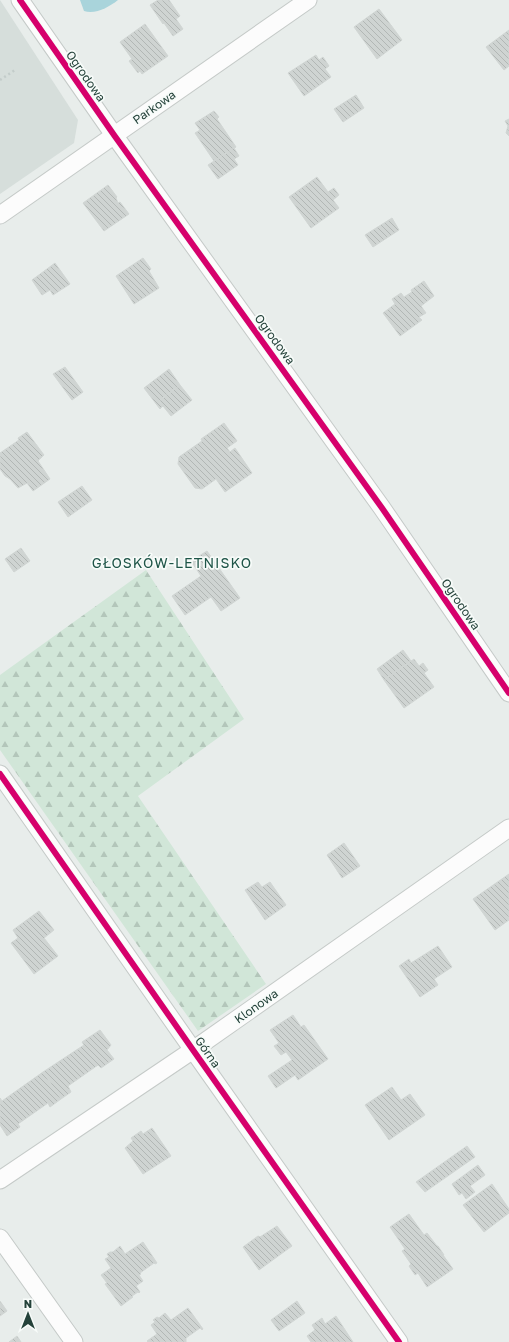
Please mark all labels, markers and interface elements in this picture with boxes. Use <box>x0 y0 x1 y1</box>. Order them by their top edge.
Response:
street label: Ogrodowa <box>63 48 109 104</box>
street label: Parkowa <box>130 87 178 127</box>
street label: Ogrodowa <box>252 311 298 367</box>
district label: GŁOSKÓW-LETNISKO <box>92 554 252 571</box>
street label: Ogrodowa <box>438 575 484 633</box>
street label: Klonowa <box>231 986 281 1026</box>
street label: Górna <box>192 1034 224 1070</box>
north arrow <box>8 1294 48 1334</box>
text: N <box>24 1297 32 1310</box>

